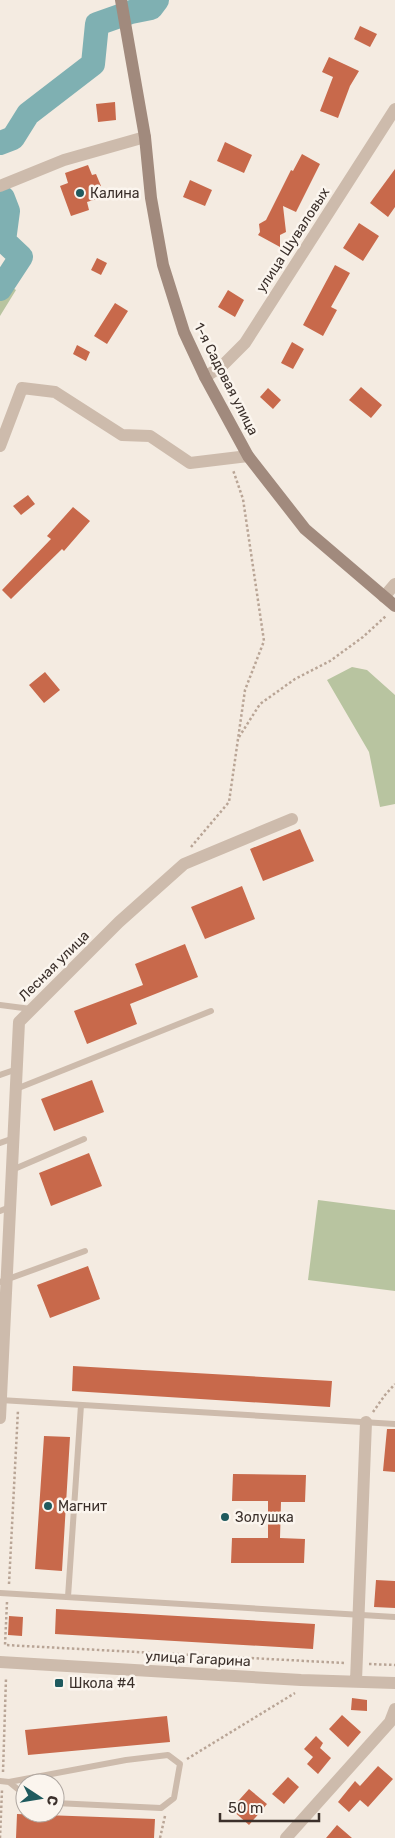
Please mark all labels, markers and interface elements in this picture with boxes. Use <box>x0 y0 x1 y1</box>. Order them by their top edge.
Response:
street label: улица Шуваловых <box>253 184 334 296</box>
place label: Калина <box>90 185 140 202</box>
marker: Калина <box>74 187 86 199</box>
street label: 1-я Садовая улица <box>190 320 262 438</box>
street label: Лесная улица <box>15 927 93 1005</box>
place label: Магнит <box>58 1498 107 1515</box>
marker: Магнит <box>42 1500 54 1512</box>
place label: Золушка <box>235 1509 294 1526</box>
marker: Золушка <box>219 1511 231 1523</box>
street label: улица Гагарина <box>145 1648 251 1670</box>
place label: Школа #4 <box>69 1675 136 1692</box>
marker: Школа #4 <box>53 1677 65 1689</box>
north arrow <box>15 1773 65 1823</box>
scale bar <box>220 1790 319 1822</box>
text: С <box>43 1794 62 1807</box>
text: 50 m <box>228 1799 263 1817</box>

